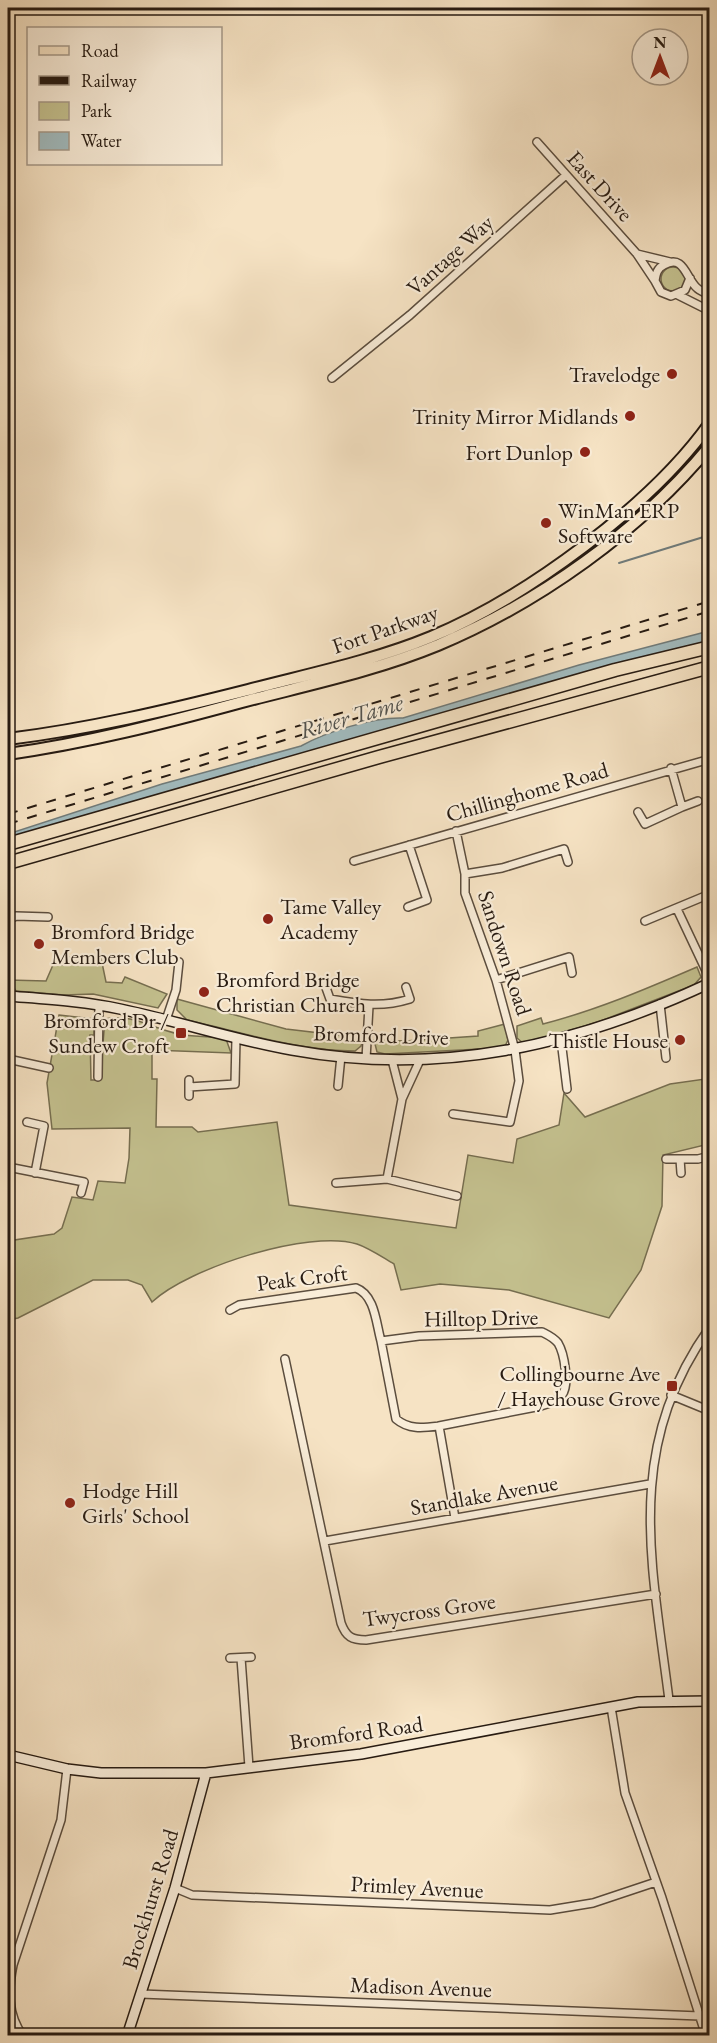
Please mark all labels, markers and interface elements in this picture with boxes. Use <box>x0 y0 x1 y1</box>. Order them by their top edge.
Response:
legend <box>27 27 222 165</box>
north arrow <box>630 27 690 87</box>
text: N <box>654 32 667 53</box>
text: Road <box>81 39 120 62</box>
text: Railway <box>81 69 137 92</box>
text: Park <box>81 99 112 122</box>
text: Water <box>81 129 122 152</box>
street label: East Drive <box>560 144 640 228</box>
street label: Vantage Way <box>400 208 500 302</box>
place label: Travelodge <box>569 360 660 389</box>
marker: Travelodge <box>665 367 679 381</box>
place label: Trinity Mirror Midlands <box>412 402 618 431</box>
marker: Trinity Mirror Midlands <box>623 409 637 423</box>
place label: Fort Dunlop <box>465 438 573 467</box>
marker: Fort Dunlop <box>578 445 592 459</box>
place label: WinMan ERP Software <box>558 496 679 550</box>
marker: WinMan ERP Software <box>539 516 553 530</box>
street label: Fort Parkway <box>328 597 442 661</box>
water label: River Tame <box>295 686 407 746</box>
street label: Chillinghome Road <box>442 755 612 829</box>
street label: Sandown Road <box>471 887 539 1020</box>
place label: Tame Valley Academy <box>279 892 382 946</box>
marker: Tame Valley Academy <box>261 912 275 926</box>
place label: Bromford Bridge Members Club <box>51 917 195 971</box>
marker: Bromford Bridge Members Club <box>32 937 46 951</box>
place label: Bromford Bridge Christian Church <box>216 965 366 1019</box>
marker: Bromford Bridge Christian Church <box>197 985 211 999</box>
place label: Bromford Dr / Sundew Croft <box>43 1006 169 1060</box>
street label: Bromford Drive <box>313 1018 450 1052</box>
marker: Bromford Dr / Sundew Croft <box>174 1026 188 1040</box>
place label: Thistle House <box>548 1026 668 1055</box>
marker: Thistle House <box>673 1033 687 1047</box>
street label: Peak Croft <box>255 1258 349 1298</box>
street label: Hilltop Drive <box>424 1302 539 1333</box>
place label: Collingbourne Ave / Hayehouse Grove <box>497 1359 660 1413</box>
marker: Collingbourne Ave / Hayehouse Grove <box>665 1379 679 1393</box>
street label: Standlake Avenue <box>408 1468 560 1522</box>
place label: Hodge Hill Girls' School <box>82 1476 189 1530</box>
marker: Hodge Hill Girls' School <box>63 1496 77 1510</box>
street label: Twycross Grove <box>361 1586 498 1634</box>
street label: Bromford Road <box>287 1709 425 1757</box>
street label: Brockhurst Road <box>115 1825 185 1973</box>
street label: Primley Avenue <box>350 1869 485 1905</box>
street label: Madison Avenue <box>350 1970 493 2004</box>

